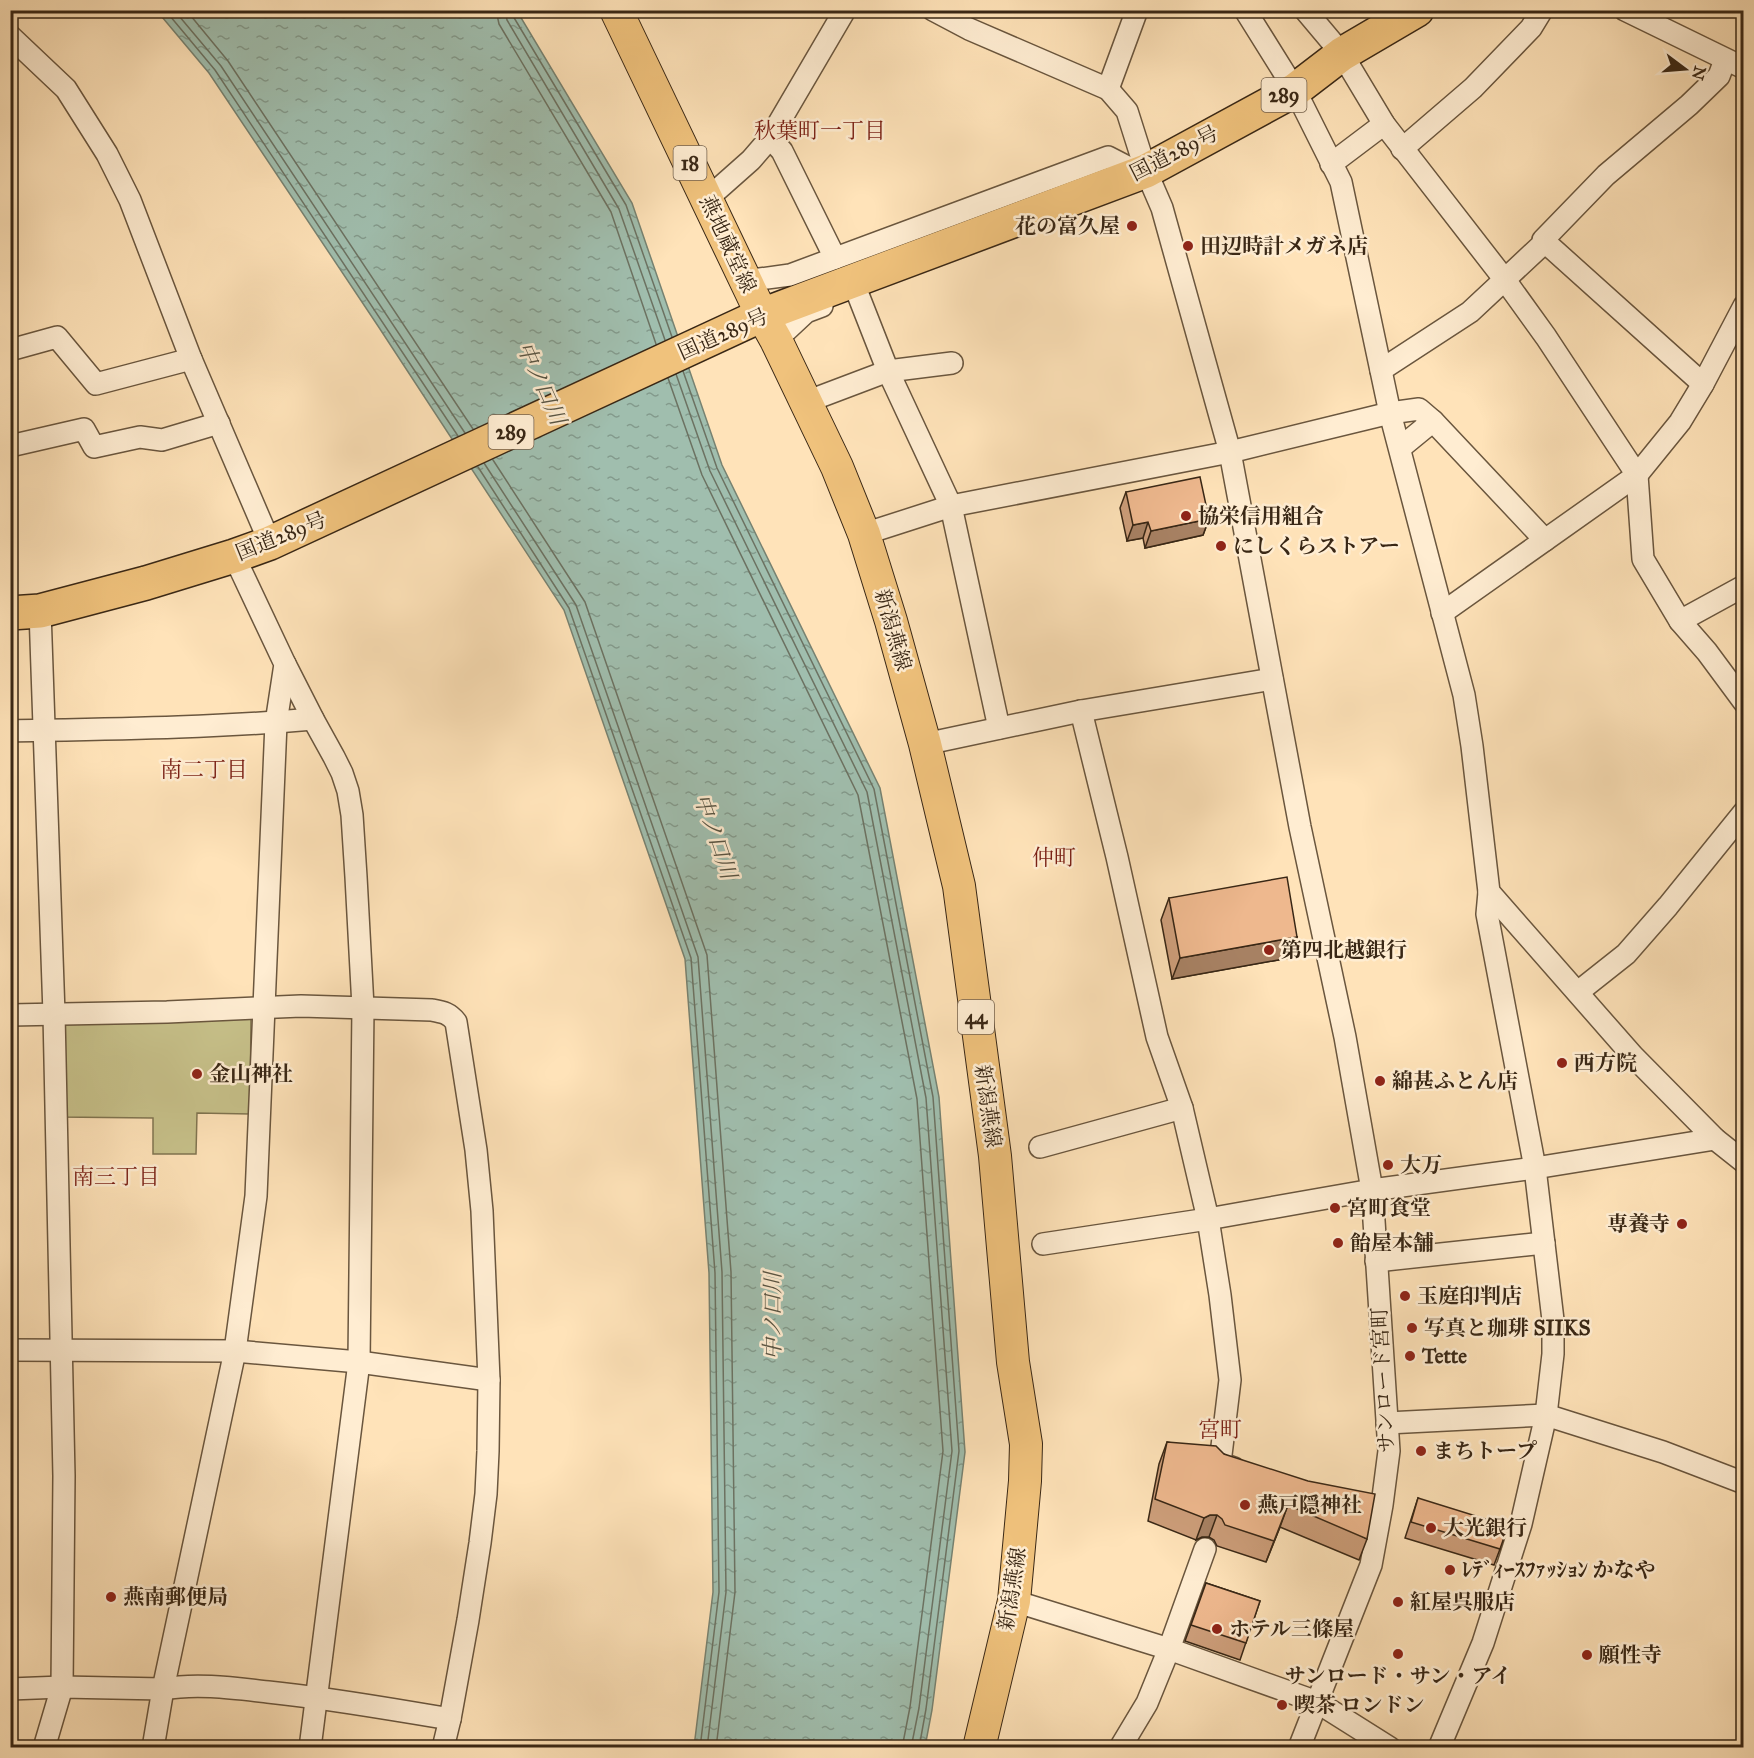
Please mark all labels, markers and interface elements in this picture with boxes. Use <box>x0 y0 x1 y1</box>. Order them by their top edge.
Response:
north arrow <box>1655 39 1715 99</box>
text: N <box>1688 64 1710 83</box>
road number: 289 <box>1262 78 1306 112</box>
district label: 秋葉町一丁目 <box>754 117 886 144</box>
street label: 国道289号 <box>1125 120 1223 186</box>
road number: 18 <box>674 146 706 180</box>
street label: 燕地蔵堂線 <box>694 191 762 297</box>
place label: 花の富久屋 <box>1015 213 1120 239</box>
marker: 花の富久屋 <box>1125 219 1139 233</box>
place label: 田辺時計メガネ店 <box>1200 233 1368 259</box>
marker: 田辺時計メガネ店 <box>1181 239 1195 253</box>
street label: 国道289号 <box>674 303 772 365</box>
water label: 中ノ口川 <box>511 338 573 431</box>
road number: 289 <box>488 415 534 449</box>
place label: 協栄信用組合 <box>1198 503 1324 529</box>
street label: 国道289号 <box>232 506 330 566</box>
marker: 協栄信用組合 <box>1179 509 1193 523</box>
place label: にしくらストアー <box>1233 533 1400 559</box>
marker: にしくらストアー <box>1214 539 1228 553</box>
street label: 新潟燕線 <box>869 586 917 674</box>
district label: 南二丁目 <box>160 756 248 783</box>
water label: 中ノ口川 <box>688 790 743 884</box>
district label: 仲町 <box>1032 844 1076 871</box>
place label: 第四北越銀行 <box>1281 937 1407 963</box>
marker: 第四北越銀行 <box>1262 943 1276 957</box>
road number: 44 <box>958 1000 994 1034</box>
place label: 西方院 <box>1574 1050 1637 1076</box>
marker: 西方院 <box>1555 1056 1569 1070</box>
place label: 金山神社 <box>209 1061 293 1087</box>
street label: 新潟燕線 <box>969 1063 1007 1149</box>
marker: 金山神社 <box>190 1067 204 1081</box>
place label: 綿甚ふとん店 <box>1392 1068 1518 1094</box>
marker: 綿甚ふとん店 <box>1373 1074 1387 1088</box>
place label: 大万 <box>1400 1152 1442 1178</box>
marker: 大万 <box>1381 1158 1395 1172</box>
district label: 南三丁目 <box>72 1163 160 1190</box>
place label: 宮町食堂 <box>1347 1195 1431 1221</box>
marker: 宮町食堂 <box>1328 1201 1342 1215</box>
place label: 専養寺 <box>1607 1211 1670 1237</box>
marker: 専養寺 <box>1675 1217 1689 1231</box>
place label: 飴屋本舗 <box>1350 1230 1434 1256</box>
marker: 飴屋本舗 <box>1331 1236 1345 1250</box>
water label: 中ノ口川 <box>759 1270 786 1360</box>
place label: 玉庭印判店 <box>1417 1283 1522 1309</box>
marker: 玉庭印判店 <box>1398 1289 1412 1303</box>
street label: サンロード宮町 <box>1366 1306 1400 1454</box>
place label: 写真と珈琲 SIIKS <box>1424 1315 1591 1341</box>
marker: 写真と珈琲 SIIKS <box>1405 1321 1419 1335</box>
place label: Tette <box>1421 1343 1467 1369</box>
marker: Tette <box>1403 1349 1417 1363</box>
district label: 宮町 <box>1198 1416 1242 1443</box>
place label: まちトープ <box>1433 1438 1537 1464</box>
marker: まちトープ <box>1414 1444 1428 1458</box>
place label: 燕戸隠神社 <box>1257 1492 1362 1518</box>
marker: 燕戸隠神社 <box>1238 1498 1252 1512</box>
place label: 大光銀行 <box>1443 1515 1527 1541</box>
marker: 大光銀行 <box>1424 1521 1438 1535</box>
street label: 新潟燕線 <box>993 1545 1031 1633</box>
place label: ﾚﾃﾞｨｰｽﾌｧｯｼｮﾝ かなや <box>1462 1557 1656 1583</box>
marker: ﾚﾃﾞｨｰｽﾌｧｯｼｮﾝ かなや <box>1443 1563 1457 1577</box>
place label: 燕南郵便局 <box>123 1584 228 1610</box>
place label: 紅屋呉服店 <box>1410 1589 1515 1615</box>
marker: 燕南郵便局 <box>104 1590 118 1604</box>
marker: 紅屋呉服店 <box>1391 1595 1405 1609</box>
place label: ホテル三條屋 <box>1229 1616 1354 1642</box>
marker: ホテル三條屋 <box>1210 1622 1224 1636</box>
place label: 願性寺 <box>1599 1642 1662 1668</box>
marker: サンロード・サン・アイ <box>1391 1647 1405 1661</box>
marker: 願性寺 <box>1580 1648 1594 1662</box>
place label: サンロード・サン・アイ <box>1284 1663 1512 1689</box>
place label: 喫茶 ロンドン <box>1294 1692 1425 1718</box>
marker: 喫茶 ロンドン <box>1275 1698 1289 1712</box>

